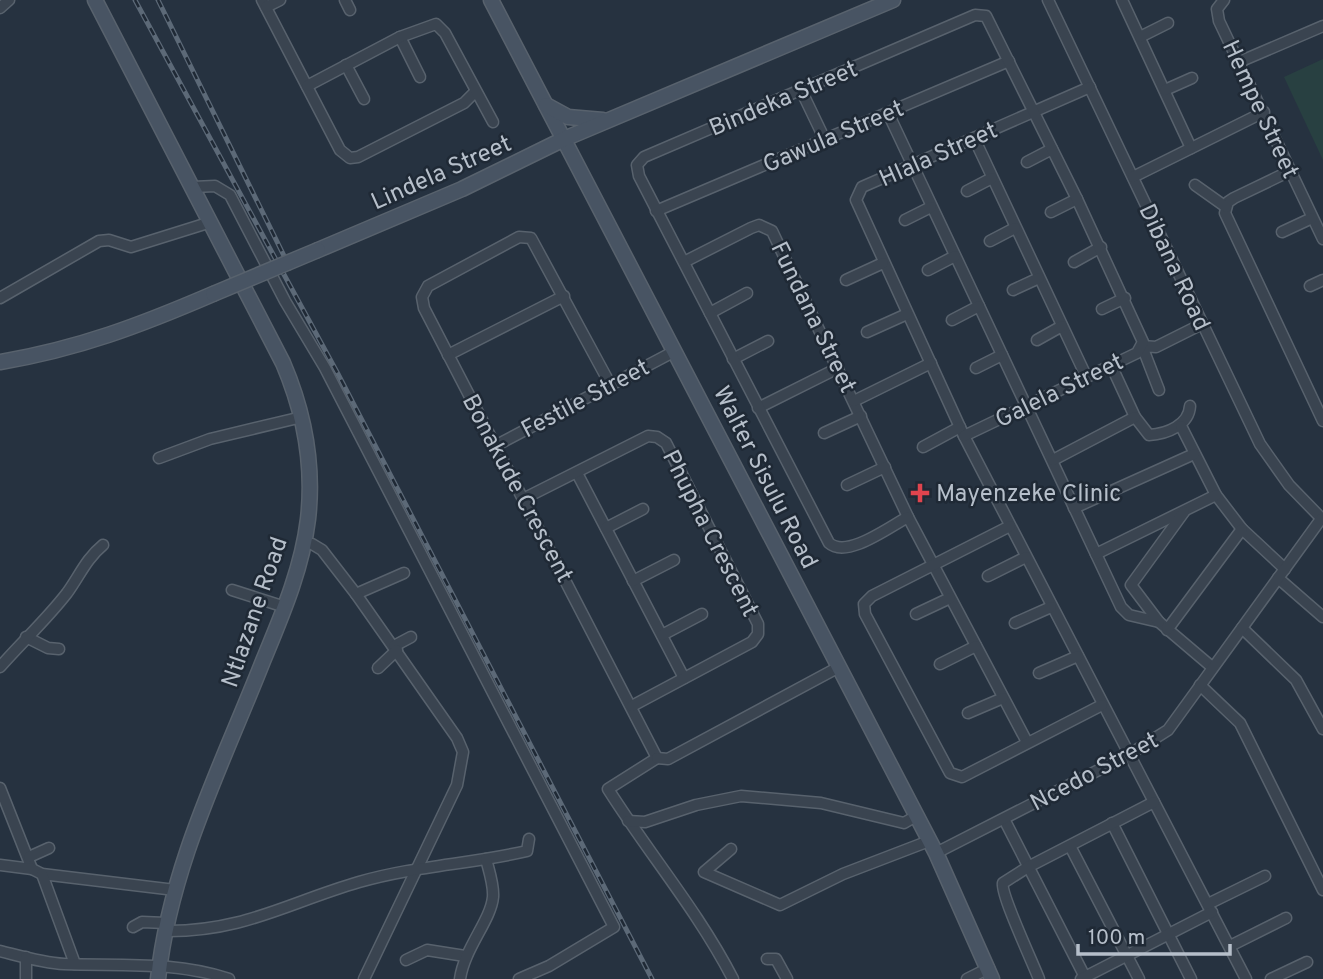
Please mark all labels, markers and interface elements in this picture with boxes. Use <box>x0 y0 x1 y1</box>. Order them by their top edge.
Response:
street label: Hempe Street <box>1214 36 1304 184</box>
street label: Bindeka Street <box>705 55 863 145</box>
street label: Gawula Street <box>759 95 909 181</box>
street label: Hlala Street <box>875 116 1003 195</box>
street label: Lindela Street <box>367 130 517 218</box>
street label: Dibana Road <box>1131 200 1216 336</box>
street label: Fundana Street <box>763 237 862 398</box>
street label: Galela Street <box>991 348 1129 436</box>
street label: Festile Street <box>517 353 655 446</box>
street label: Walter Sisulu Road <box>705 381 823 574</box>
street label: Bonakude Crescent <box>454 390 578 588</box>
street label: Phupha Crescent <box>654 445 764 622</box>
place label: Mayenzeke Clinic <box>936 480 1121 510</box>
marker: Mayenzeke Clinic <box>910 483 930 503</box>
street label: Ntlazane Road <box>216 533 296 692</box>
street label: Ncedo Street <box>1026 726 1164 819</box>
scale bar <box>1078 912 1230 956</box>
text: 100 m <box>1088 925 1145 952</box>

